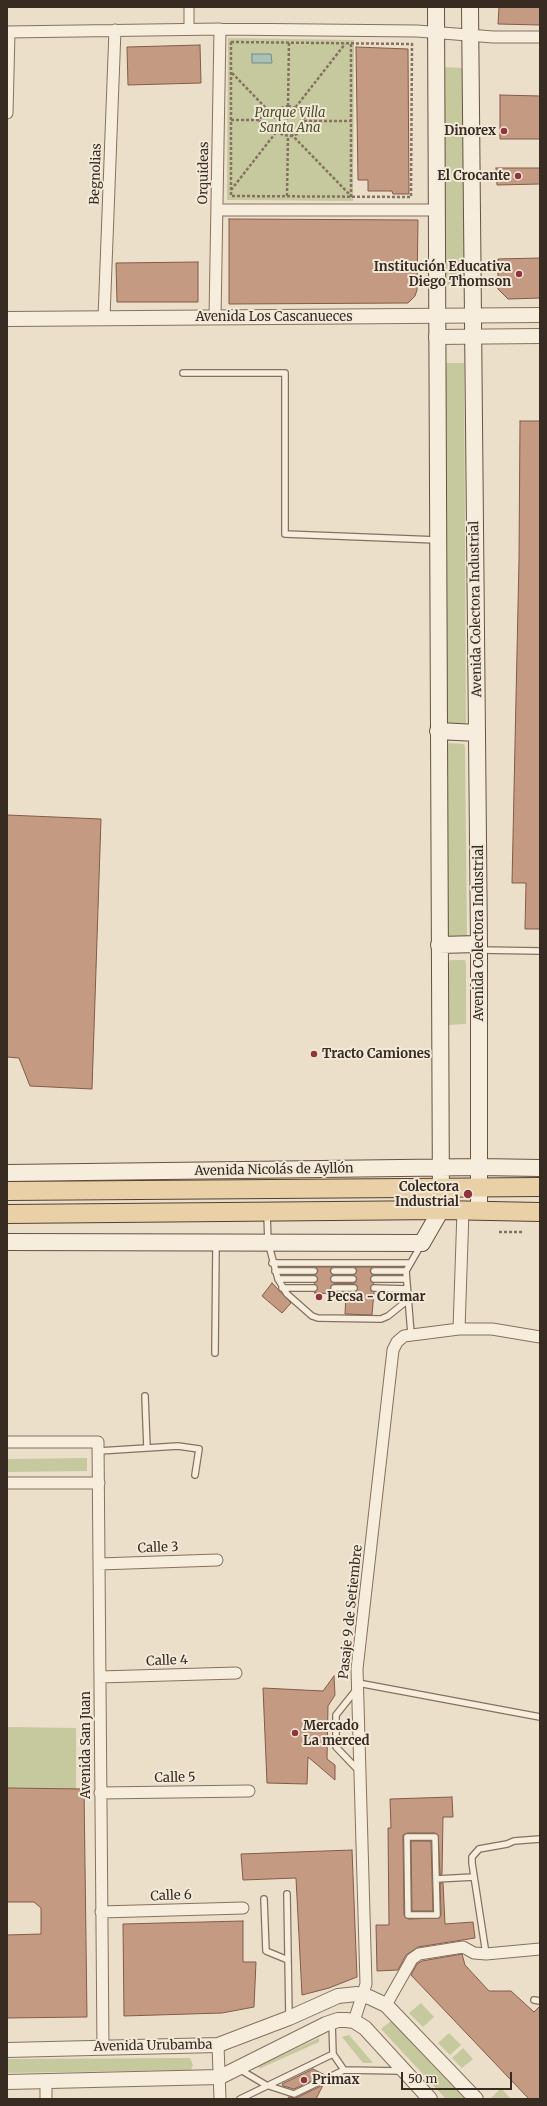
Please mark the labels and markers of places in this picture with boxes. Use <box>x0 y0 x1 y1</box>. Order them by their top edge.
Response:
place label: Dinorex <box>444 123 496 139</box>
marker: Dinorex <box>499 126 509 136</box>
place label: El Crocante <box>437 168 510 184</box>
marker: El Crocante <box>513 171 523 181</box>
place label: Institución Educativa Diego Thomson <box>374 259 511 290</box>
marker: Institución Educativa Diego Thomson <box>514 269 524 279</box>
place label: Tracto Camiones <box>322 1046 431 1062</box>
marker: Tracto Camiones <box>309 1049 319 1059</box>
place label: Colectora Industrial <box>395 1179 459 1210</box>
marker: Colectora Industrial <box>462 1188 474 1200</box>
place label: Pecsa - Cormar <box>327 1289 426 1305</box>
marker: Pecsa - Cormar <box>314 1292 324 1302</box>
place label: Mercado La merced <box>303 1718 370 1749</box>
marker: Mercado La merced <box>290 1728 300 1738</box>
place label: Primax <box>312 2072 359 2088</box>
marker: Primax <box>299 2075 309 2085</box>

